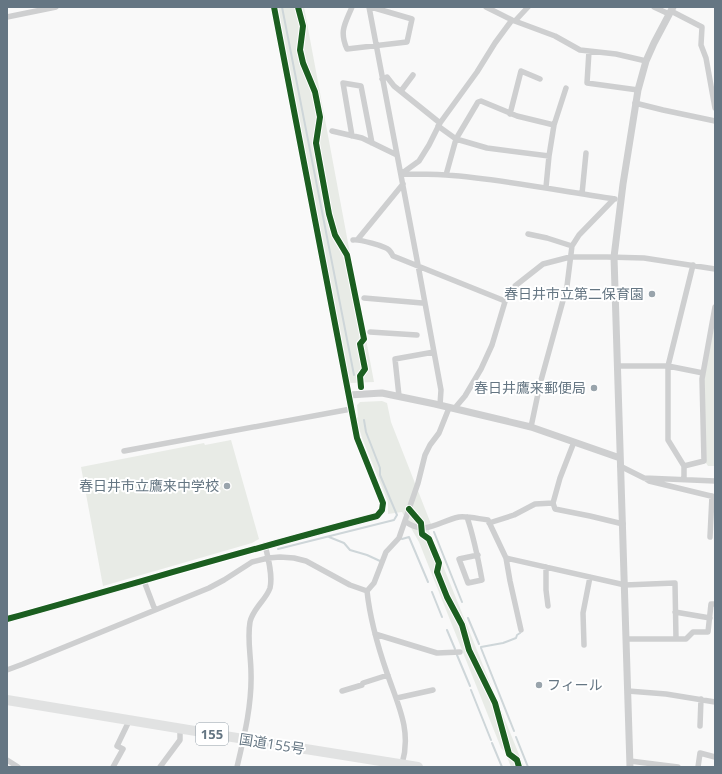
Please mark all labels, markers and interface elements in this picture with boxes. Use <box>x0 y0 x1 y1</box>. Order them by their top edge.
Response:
place label: 春日井市立第二保育園 <box>504 284 644 303</box>
marker: 春日井市立第二保育園 <box>647 289 657 299</box>
place label: 春日井鷹来郵便局 <box>474 378 586 397</box>
marker: 春日井鷹来郵便局 <box>589 383 599 393</box>
place label: 春日井市立鷹来中学校 <box>79 476 219 495</box>
marker: 春日井市立鷹来中学校 <box>222 481 232 491</box>
place label: フィール <box>547 675 603 694</box>
marker: フィール <box>534 680 544 690</box>
road number: 155 <box>196 723 228 745</box>
street label: 国道155号 <box>238 729 306 758</box>

